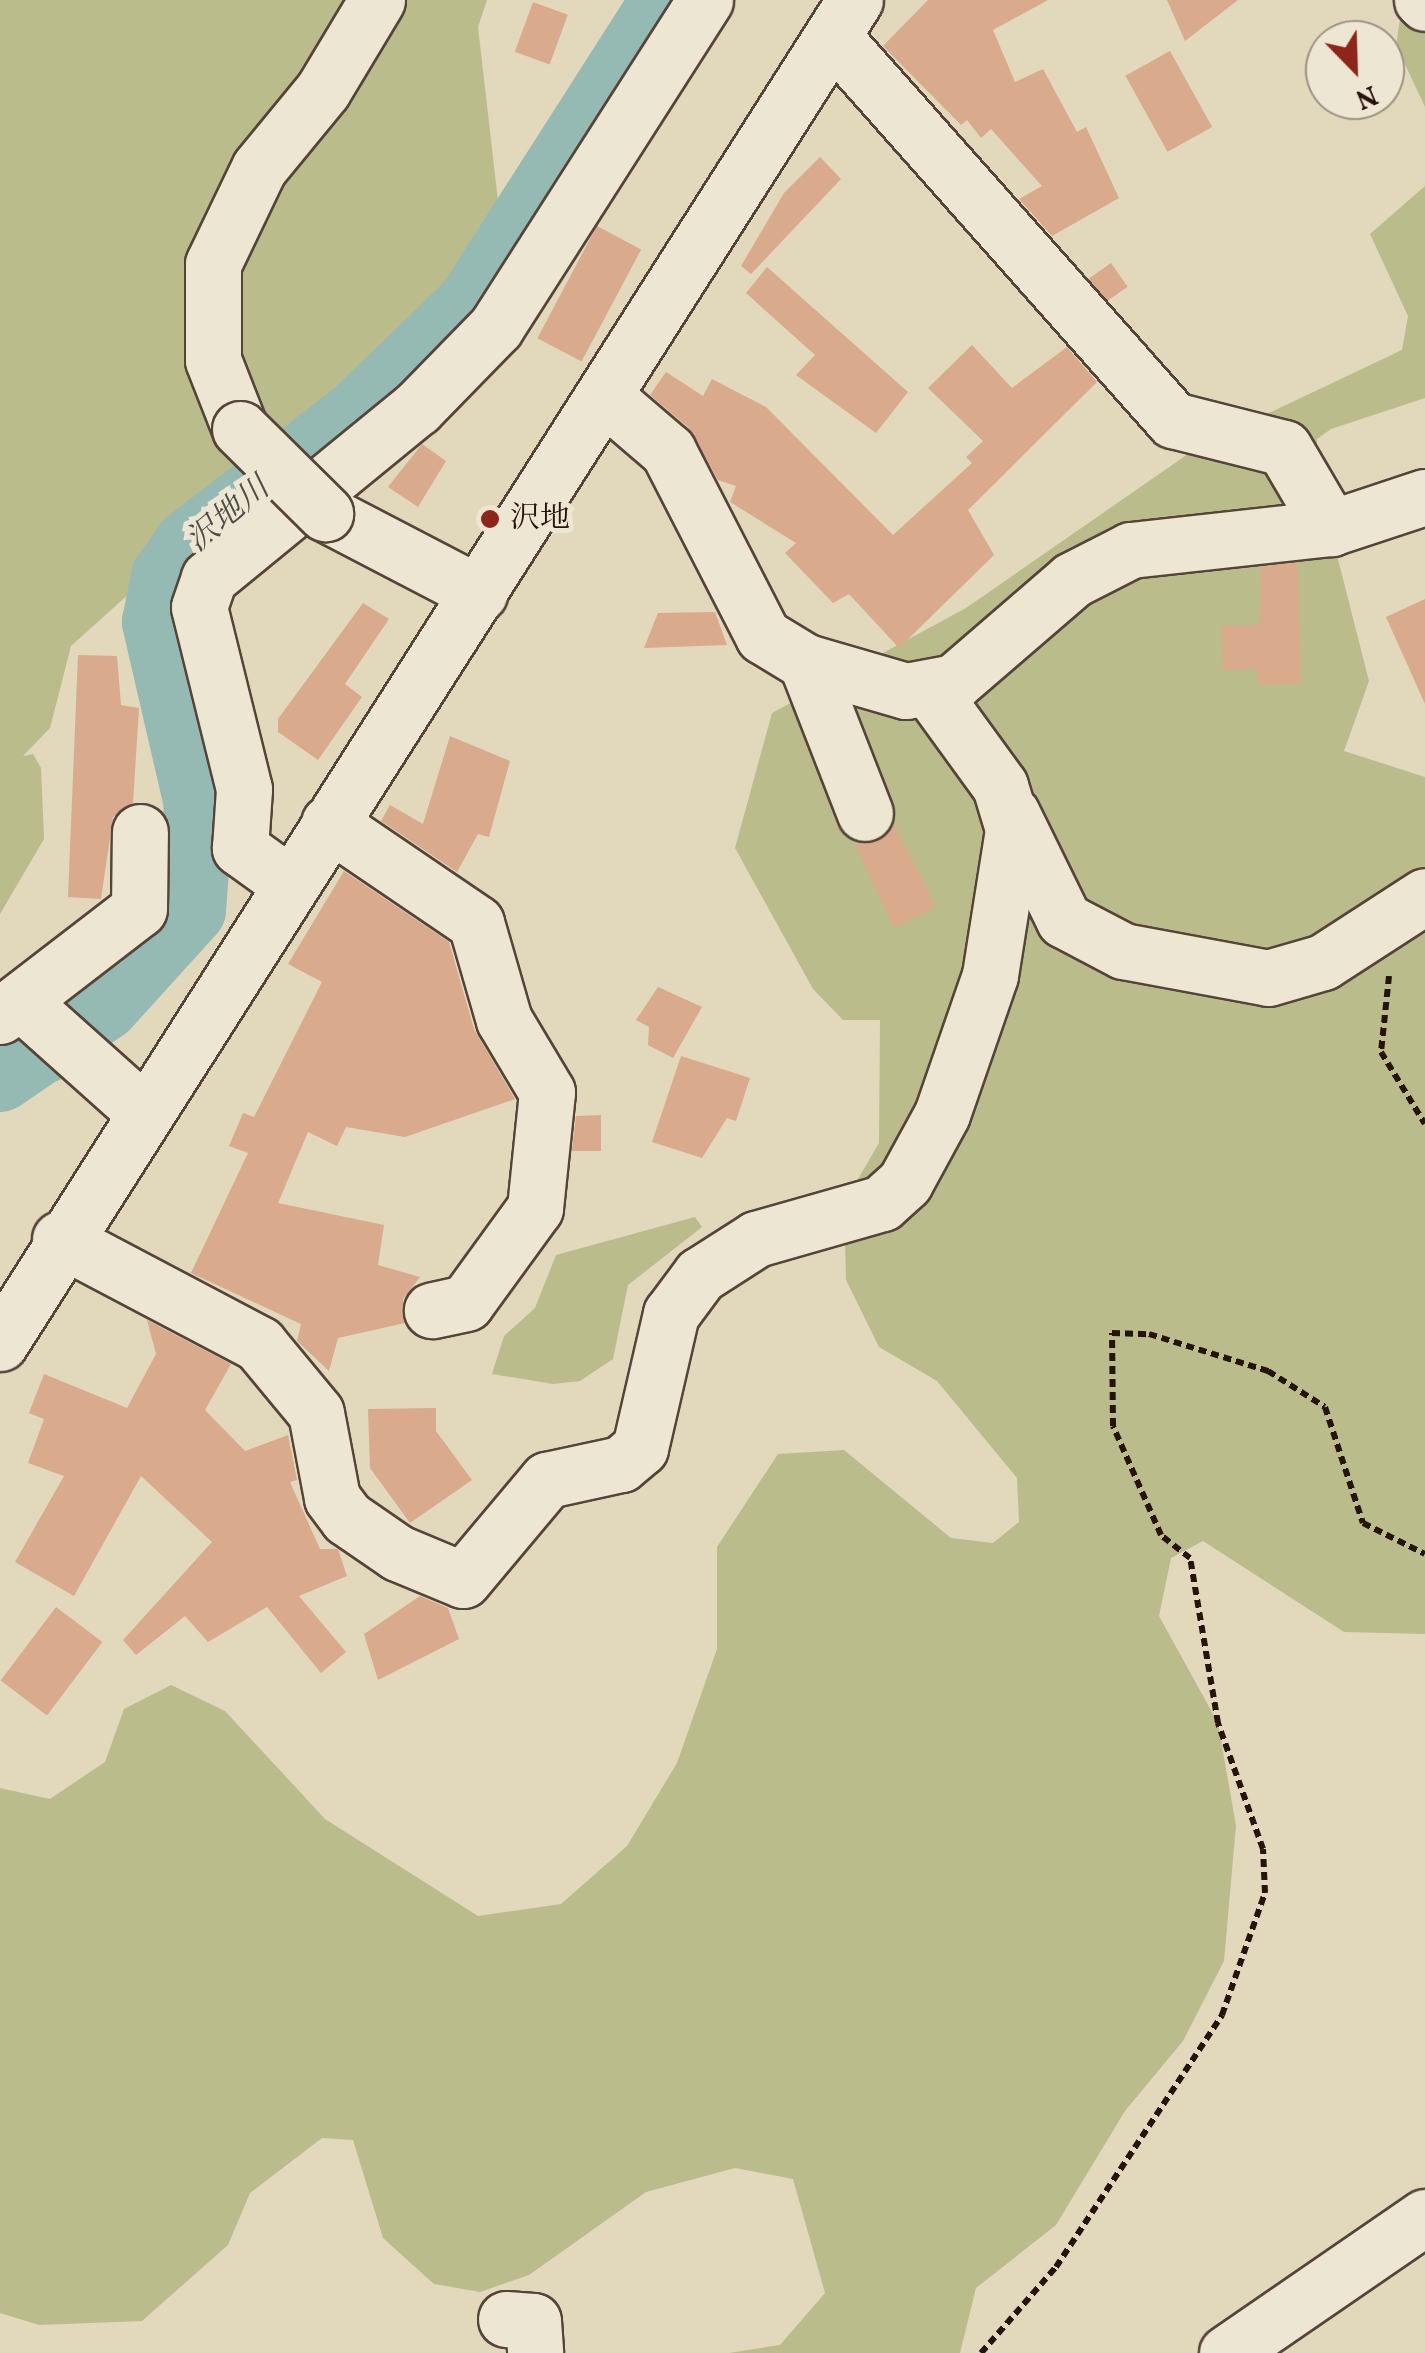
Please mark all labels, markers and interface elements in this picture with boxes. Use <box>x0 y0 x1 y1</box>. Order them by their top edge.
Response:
north arrow <box>1305 20 1405 120</box>
text: N <box>1349 74 1383 118</box>
water label: 沢地川 <box>180 470 278 562</box>
place label: 沢地 <box>510 501 570 537</box>
marker: 沢地 <box>479 508 501 530</box>

